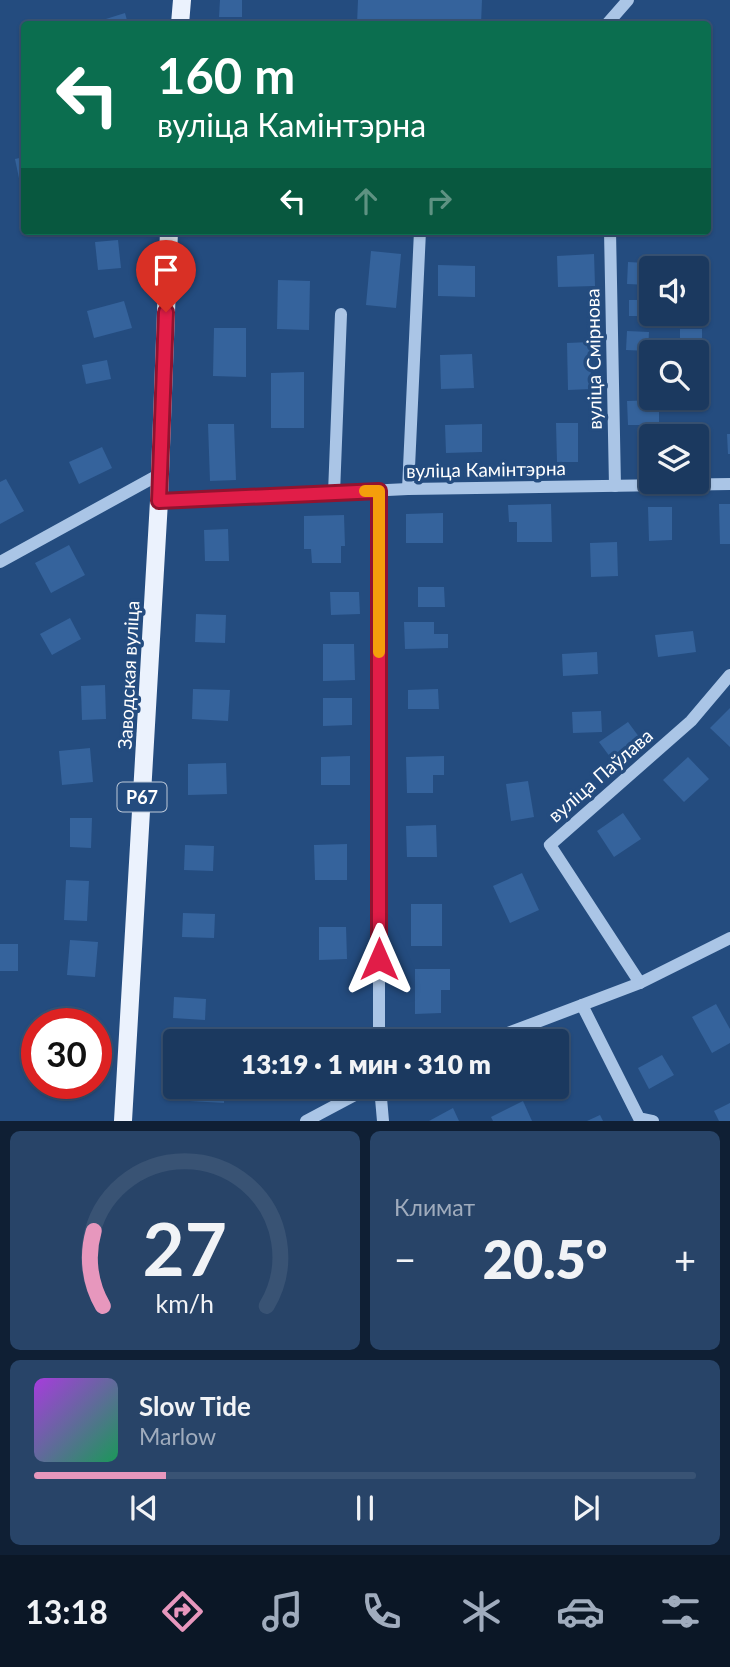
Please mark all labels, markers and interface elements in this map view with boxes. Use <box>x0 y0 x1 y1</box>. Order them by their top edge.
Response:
text: 160 m <box>157 46 295 104</box>
icon: left <box>42 49 133 140</box>
text: вуліца Камінтэрна <box>157 105 426 144</box>
icon: left <box>274 182 312 220</box>
icon: ahead <box>347 182 385 220</box>
icon: right <box>420 182 458 220</box>
pin <box>136 240 196 312</box>
icon: arrive <box>147 251 185 289</box>
map controls <box>639 256 709 494</box>
button: sound <box>639 256 709 326</box>
street label: вуліца Смірнова <box>580 288 606 430</box>
button: search <box>639 340 709 410</box>
button: layers <box>639 424 709 494</box>
street label: вуліца Камінтэрна <box>406 456 566 482</box>
street label: Заводская вуліца <box>113 600 143 750</box>
street label: вуліца Паўлава <box>543 723 657 827</box>
road number: Р67 <box>118 782 166 812</box>
position arrow <box>342 922 416 996</box>
speed limit sign: 30 <box>21 1008 112 1099</box>
text: 13:19 · 1 мин · 310 m <box>241 1048 491 1080</box>
text: Климат <box>394 1193 475 1221</box>
text: 27 <box>143 1205 227 1293</box>
text: 20.5° <box>483 1228 607 1290</box>
text: − <box>394 1236 416 1282</box>
text: + <box>674 1236 696 1282</box>
text: km/h <box>156 1288 214 1318</box>
text: Slow Tide <box>139 1390 251 1422</box>
text: Marlow <box>139 1422 216 1450</box>
icon: previous <box>125 1489 163 1527</box>
icon: pause <box>346 1489 384 1527</box>
icon: next <box>567 1489 605 1527</box>
icon: directions <box>158 1587 207 1636</box>
icon: music <box>258 1587 307 1636</box>
icon: phone <box>357 1587 406 1636</box>
icon: climate <box>457 1587 506 1636</box>
icon: car <box>556 1587 605 1636</box>
icon: filters <box>656 1587 705 1636</box>
text: 13:18 <box>25 1592 108 1631</box>

